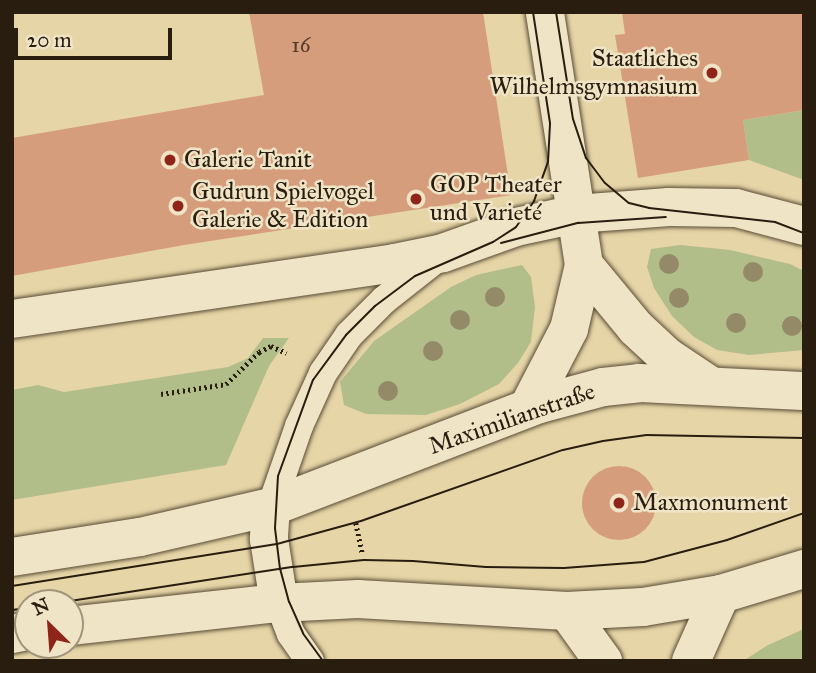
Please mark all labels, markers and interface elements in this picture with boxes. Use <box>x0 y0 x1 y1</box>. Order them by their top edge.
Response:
scale bar <box>18 14 175 58</box>
text: 20 m <box>27 27 72 53</box>
house number: 16 <box>291 32 311 58</box>
place label: Staatliches Wilhelmsgymnasium <box>490 45 698 101</box>
marker: Staatliches Wilhelmsgymnasium <box>704 65 720 81</box>
place label: Galerie Tanit <box>184 146 312 174</box>
marker: Galerie Tanit <box>162 152 178 168</box>
place label: GOP Theater und Varieté <box>430 171 562 227</box>
place label: Gudrun Spielvogel Galerie & Edition <box>192 178 374 234</box>
marker: GOP Theater und Varieté <box>408 191 424 207</box>
marker: Gudrun Spielvogel Galerie & Edition <box>170 198 186 214</box>
street label: Maximilianstraße <box>425 377 599 461</box>
place label: Maxmonument <box>633 489 788 517</box>
marker: Maxmonument <box>611 495 627 511</box>
north arrow <box>14 589 84 659</box>
text: N <box>29 592 53 620</box>

